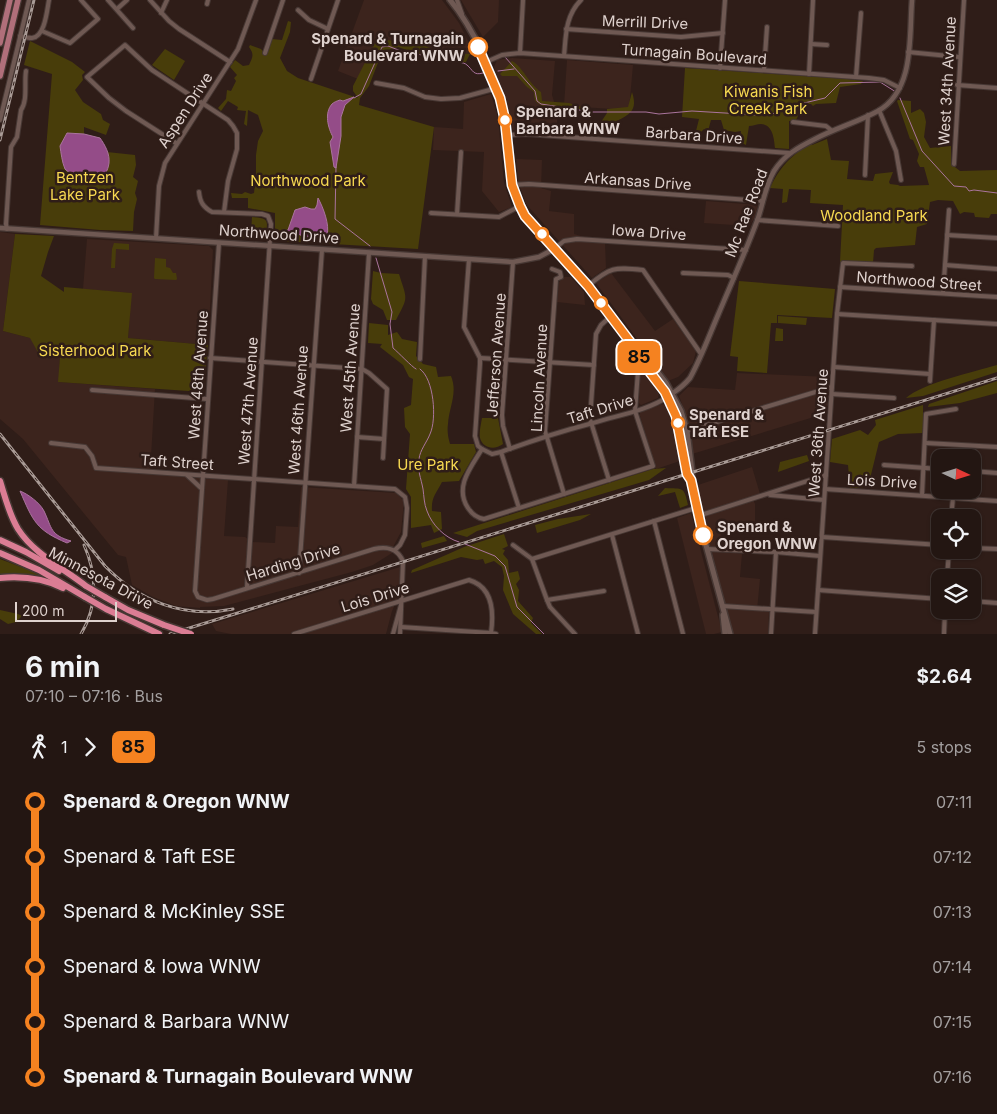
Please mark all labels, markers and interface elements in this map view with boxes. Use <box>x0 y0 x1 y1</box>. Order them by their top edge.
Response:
street label: Merrill Drive <box>601 11 689 33</box>
street label: West 34th Avenue <box>934 16 960 146</box>
place label: Spenard & Turnagain Boulevard WNW <box>311 29 464 65</box>
marker: Spenard & Turnagain Boulevard WNW <box>468 37 488 57</box>
street label: Turnagain Boulevard <box>620 39 768 69</box>
street label: Aspen Drive <box>153 69 217 151</box>
park label: Kiwanis Fish Creek Park <box>724 82 812 118</box>
place label: Spenard & Barbara WNW <box>516 102 620 138</box>
marker: Spenard & Barbara WNW <box>498 113 512 127</box>
street label: Barbara Drive <box>645 122 743 148</box>
street label: Mc Rae Road <box>720 166 772 260</box>
park label: Bentzen Lake Park <box>50 168 121 204</box>
street label: Arkansas Drive <box>584 168 692 194</box>
park label: Northwood Park <box>250 171 366 190</box>
park label: Woodland Park <box>820 206 929 225</box>
street label: Northwood Drive <box>218 220 340 248</box>
street label: Iowa Drive <box>611 220 687 244</box>
unlabelled marker <box>535 227 549 241</box>
street label: Northwood Street <box>856 267 982 295</box>
street label: Jefferson Avenue <box>482 292 510 418</box>
unlabelled marker <box>594 296 608 310</box>
street label: West 45th Avenue <box>336 303 364 433</box>
street label: West 48th Avenue <box>184 310 212 440</box>
street label: Lincoln Avenue <box>527 324 551 432</box>
street label: West 47th Avenue <box>234 336 262 466</box>
park label: Sisterhood Park <box>39 341 152 360</box>
line badge: 85 <box>616 341 662 373</box>
street label: West 46th Avenue <box>284 345 312 475</box>
text: 85 <box>627 346 651 367</box>
street label: West 36th Avenue <box>804 368 832 498</box>
street label: Taft Drive <box>565 390 635 428</box>
place label: Spenard & Taft ESE <box>689 405 764 441</box>
marker: Spenard & Taft ESE <box>671 416 685 430</box>
north arrow <box>931 449 981 499</box>
map controls <box>931 449 981 619</box>
street label: Taft Street <box>140 450 214 474</box>
park label: Ure Park <box>397 455 460 474</box>
street label: Lois Drive <box>846 470 918 492</box>
button: locate <box>931 509 981 559</box>
place label: Spenard & Oregon WNW <box>717 517 818 553</box>
marker: Spenard & Oregon WNW <box>693 525 713 545</box>
street label: Harding Drive <box>244 539 342 585</box>
street label: Minnesota Drive <box>46 543 156 613</box>
button: layers <box>931 569 981 619</box>
street label: Lois Drive <box>339 578 411 616</box>
scale bar <box>15 599 118 622</box>
text: 200 m <box>22 602 64 619</box>
text: 6 min <box>25 650 100 684</box>
text: $2.64 <box>917 665 972 688</box>
text: 07:10 – 07:16 · Bus <box>25 686 163 706</box>
icon: walk <box>25 733 53 761</box>
icon: forward <box>76 733 104 761</box>
text: 85 <box>122 736 145 757</box>
text: 1 <box>61 737 68 757</box>
text: 5 stops <box>916 737 972 757</box>
text: Spenard & Oregon WNW <box>63 790 290 813</box>
text: 07:11 <box>936 792 972 812</box>
text: Spenard & Taft ESE <box>63 845 236 868</box>
text: 07:12 <box>933 847 972 867</box>
text: Spenard & McKinley SSE <box>63 900 285 923</box>
text: 07:13 <box>933 902 972 922</box>
text: Spenard & Iowa WNW <box>63 955 261 978</box>
text: 07:14 <box>932 957 972 977</box>
text: Spenard & Barbara WNW <box>63 1010 289 1033</box>
text: 07:15 <box>933 1012 972 1032</box>
text: Spenard & Turnagain Boulevard WNW <box>63 1065 413 1088</box>
text: 07:16 <box>933 1067 972 1087</box>

